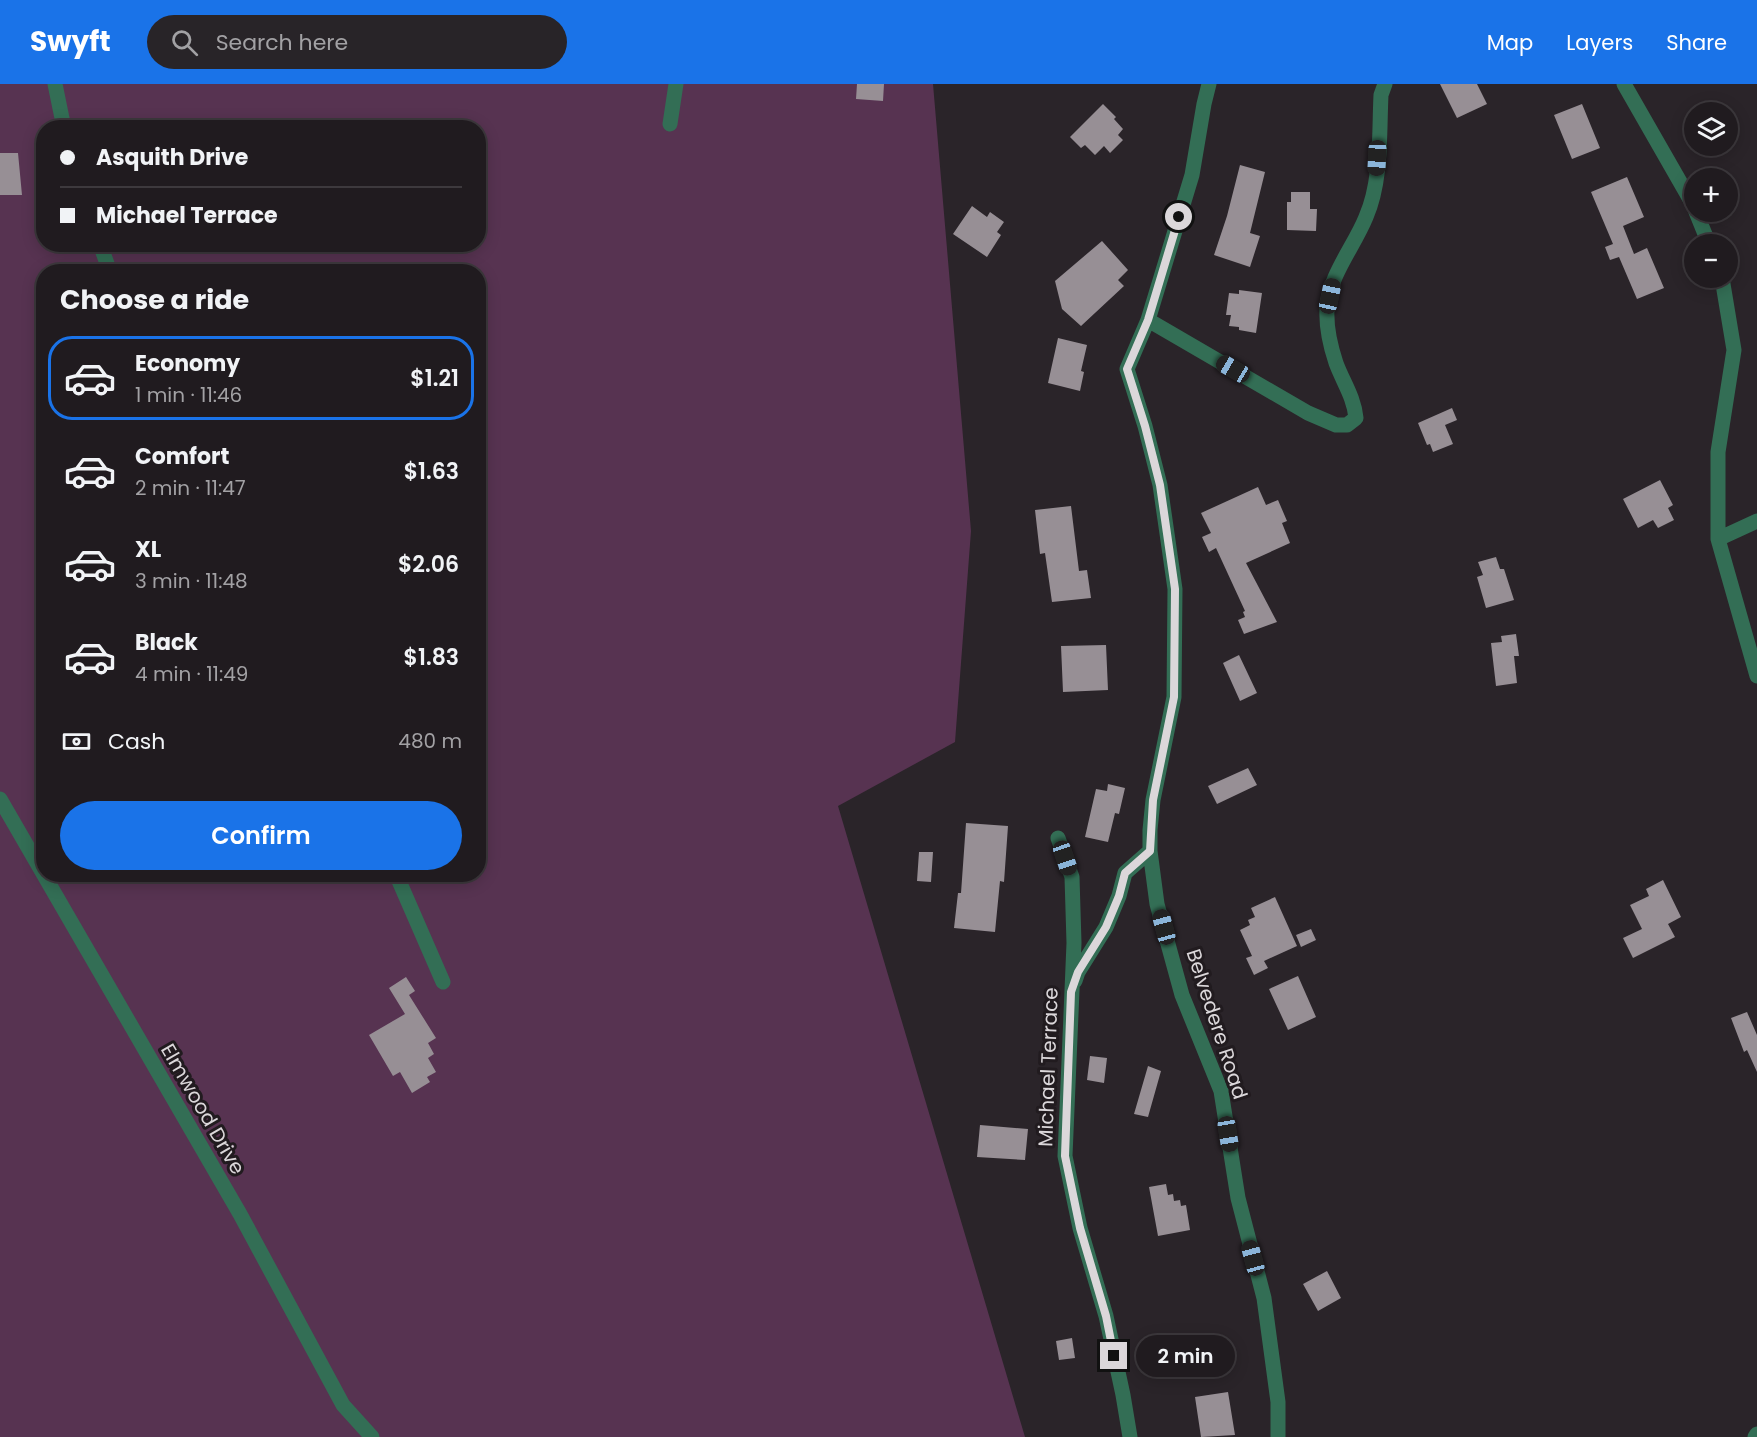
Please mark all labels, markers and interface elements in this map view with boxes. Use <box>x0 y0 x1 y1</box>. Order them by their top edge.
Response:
search box <box>147 15 567 69</box>
text: Swyft <box>30 22 111 61</box>
icon: search <box>168 26 201 59</box>
text: Search here <box>216 27 348 58</box>
text: Map <box>1487 28 1533 57</box>
text: Layers <box>1566 28 1633 57</box>
text: Share <box>1666 28 1727 57</box>
map controls <box>1684 102 1738 288</box>
button: layers <box>1684 102 1738 156</box>
car <box>1367 140 1387 176</box>
text: Asquith Drive <box>96 142 248 173</box>
button: + <box>1684 168 1738 222</box>
text: Michael Terrace <box>96 200 278 231</box>
route start <box>1165 203 1192 230</box>
button: − <box>1684 234 1738 288</box>
car <box>1317 277 1343 315</box>
text: Choose a ride <box>60 281 249 318</box>
text: Economy <box>135 348 240 379</box>
icon: car <box>63 351 117 405</box>
car <box>1213 352 1253 386</box>
text: $1.21 <box>410 363 459 394</box>
text: 1 min · 11:46 <box>135 381 242 409</box>
text: Comfort <box>135 441 229 472</box>
icon: car <box>63 444 117 498</box>
text: $1.63 <box>404 456 459 487</box>
text: 2 min · 11:47 <box>135 474 246 502</box>
text: XL <box>135 534 161 565</box>
icon: car <box>63 537 117 591</box>
text: $2.06 <box>398 549 459 580</box>
text: 3 min · 11:48 <box>135 567 248 595</box>
text: Black <box>135 627 198 658</box>
icon: car <box>63 630 117 684</box>
text: $1.83 <box>404 642 459 673</box>
text: 4 min · 11:49 <box>135 660 248 688</box>
icon: cash <box>60 725 93 758</box>
text: Cash <box>108 726 165 757</box>
text: 480 m <box>398 727 462 755</box>
button: Confirm <box>60 801 462 870</box>
car <box>1051 838 1079 878</box>
car <box>1151 907 1177 947</box>
street label: Belvedere Road <box>1180 945 1254 1103</box>
street label: Michael Terrace <box>1031 987 1065 1147</box>
street label: Elmwood Drive <box>154 1038 252 1180</box>
car <box>1216 1115 1240 1153</box>
car <box>1240 1238 1266 1278</box>
callout: 2 min <box>1135 1335 1234 1377</box>
route end <box>1100 1342 1127 1369</box>
text: 2 min <box>1158 1342 1213 1370</box>

